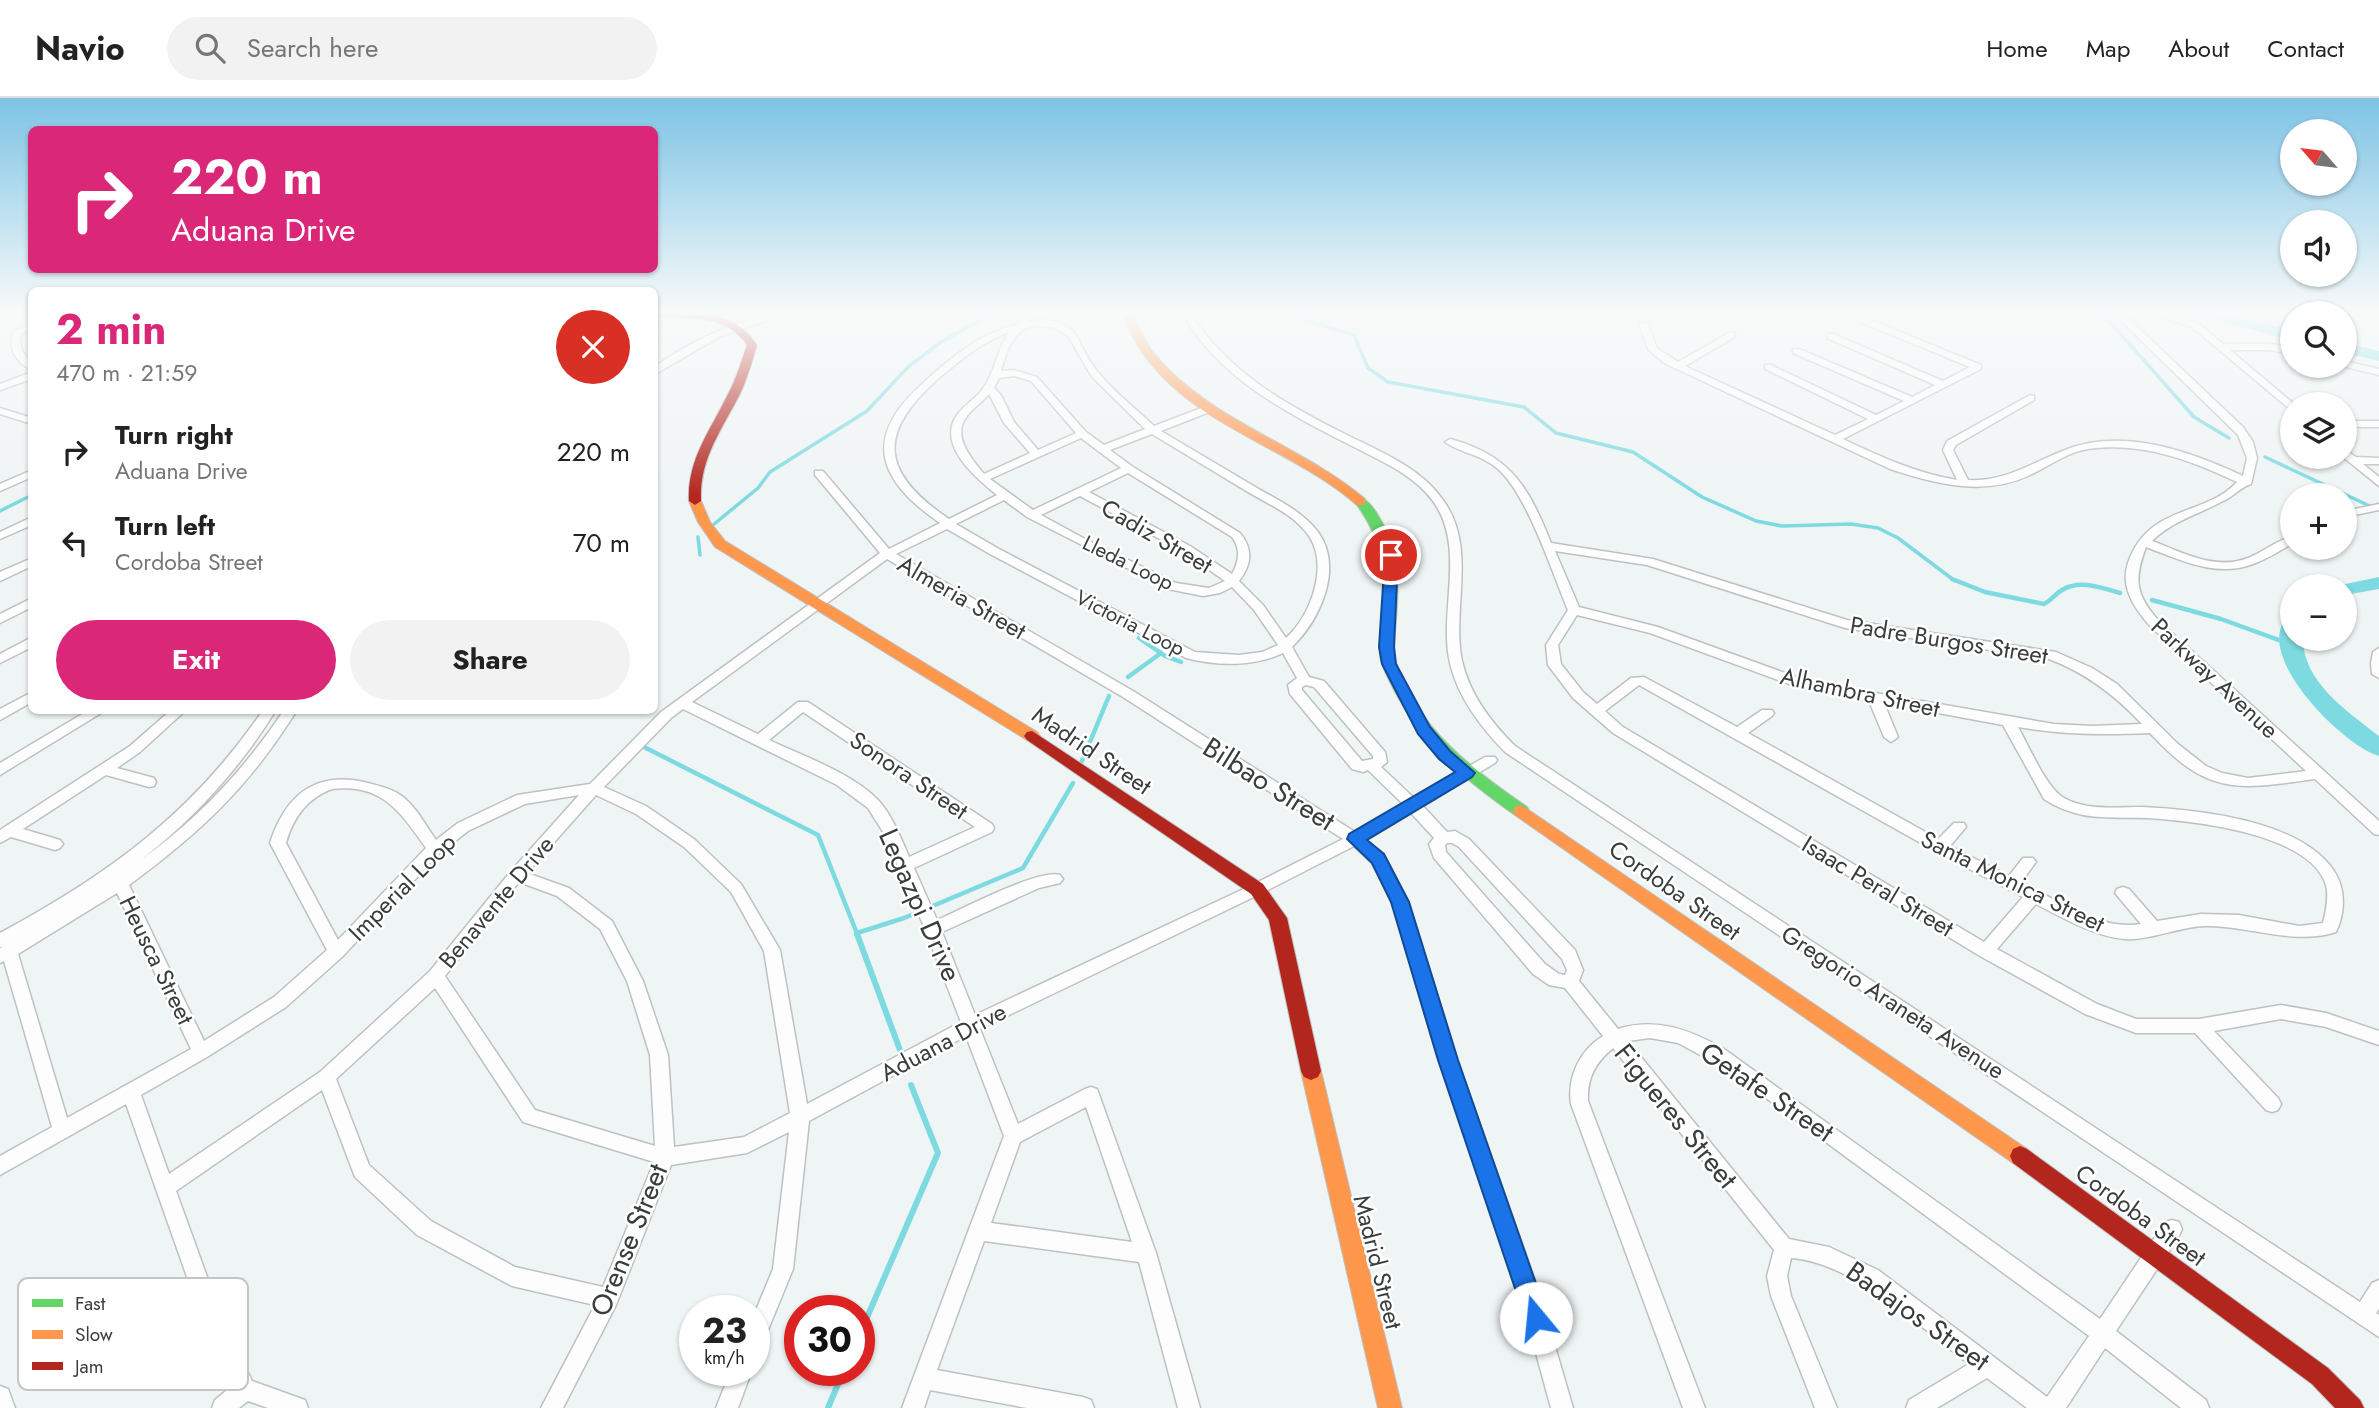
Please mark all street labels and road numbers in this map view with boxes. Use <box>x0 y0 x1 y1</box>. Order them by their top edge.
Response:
street label: Cadiz Street <box>1095 490 1219 582</box>
street label: Lleda Loop <box>1077 528 1179 598</box>
street label: Almeria Street <box>891 546 1033 648</box>
street label: Victoria Loop <box>1070 583 1190 663</box>
street label: Padre Burgos Street <box>1848 607 2051 673</box>
street label: Parkway Avenue <box>2143 609 2287 747</box>
street label: Alhambra Street <box>1777 658 1943 726</box>
street label: Madrid Street <box>1025 697 1159 803</box>
street label: Sonora Street <box>843 722 975 828</box>
street label: Bilbao Street <box>1195 727 1343 841</box>
street label: Santa Monica Street <box>1915 821 2111 941</box>
street label: Legazpi Drive <box>868 822 972 988</box>
street label: Imperial Loop <box>340 825 464 949</box>
street label: Isaac Peral Street <box>1795 827 1961 945</box>
street label: Benavente Drive <box>430 828 562 976</box>
street label: Cordoba Street <box>1602 831 1748 949</box>
street label: Heusca Street <box>111 890 203 1030</box>
street label: Gregorio Araneta Avenue <box>1774 916 2012 1088</box>
street label: Aduana Drive <box>874 994 1012 1090</box>
street label: Getafe Street <box>1692 1032 1843 1152</box>
street label: Figueres Street <box>1605 1035 1748 1198</box>
street label: Cordoba Street <box>2068 1156 2214 1275</box>
street label: Orense Street <box>580 1157 678 1322</box>
street label: Madrid Street <box>1344 1191 1412 1333</box>
street label: Badajos Street <box>1838 1251 1999 1381</box>

